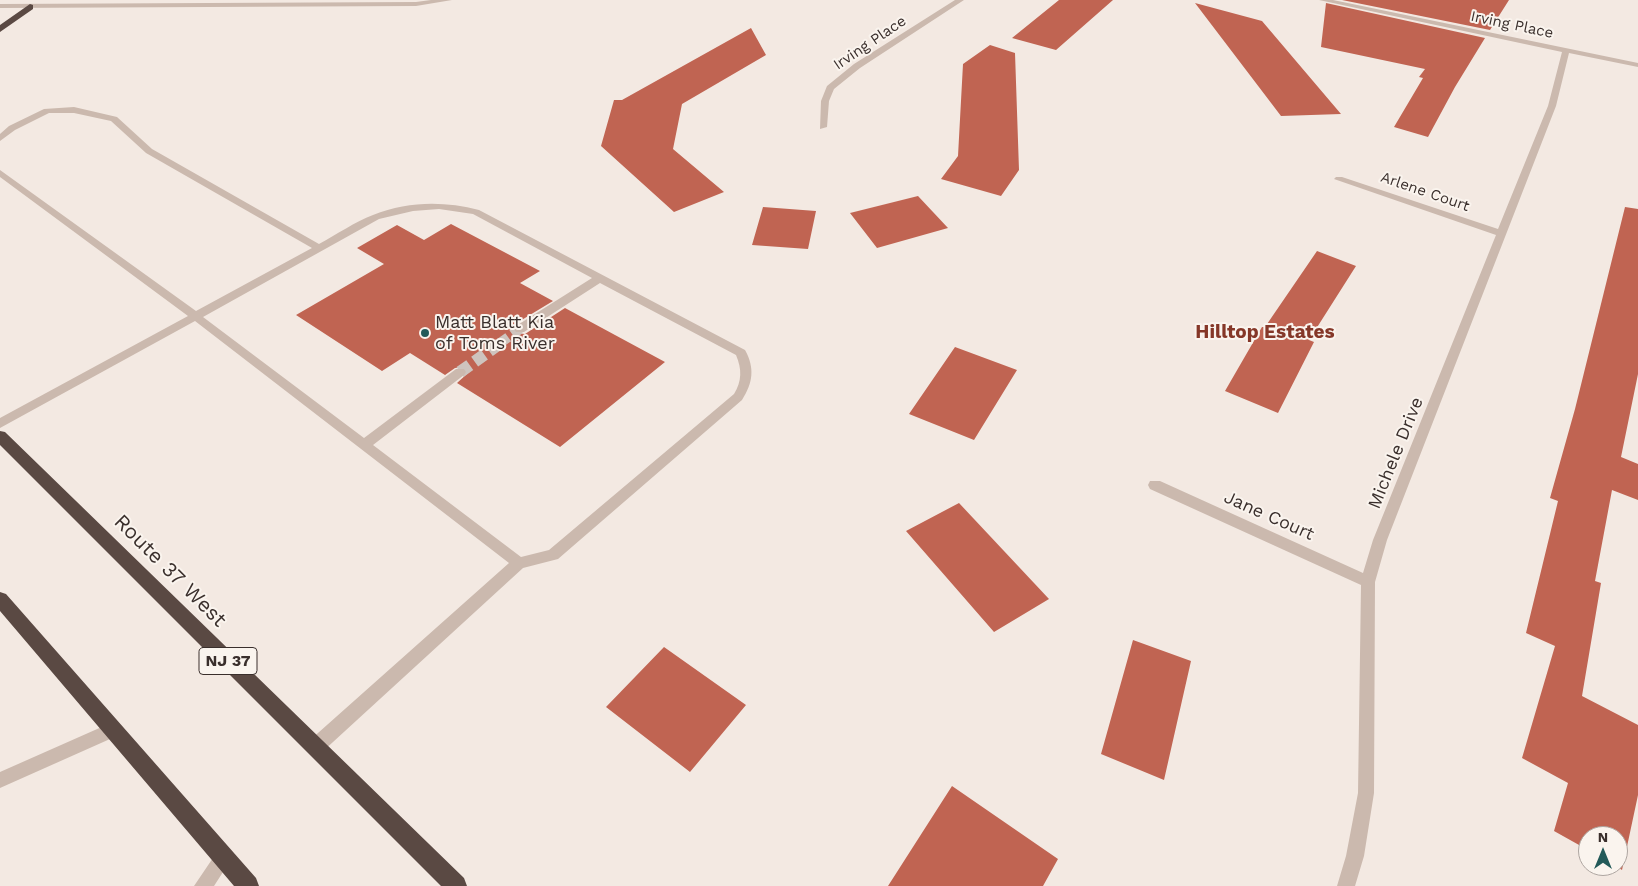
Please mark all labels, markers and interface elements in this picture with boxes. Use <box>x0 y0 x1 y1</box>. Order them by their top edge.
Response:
street label: Irving Place <box>1469 7 1555 43</box>
street label: Irving Place <box>830 12 910 74</box>
street label: Arlene Court <box>1378 168 1472 216</box>
place label: Matt Blatt Kia of Toms River <box>435 312 555 354</box>
district label: Hilltop Estates <box>1195 321 1335 343</box>
marker: Matt Blatt Kia of Toms River <box>419 327 431 339</box>
street label: Michele Drive <box>1364 394 1428 512</box>
street label: Jane Court <box>1221 487 1317 545</box>
street label: Route 37 West <box>108 509 232 633</box>
road number: NJ 37 <box>199 648 257 674</box>
north arrow <box>1578 826 1628 876</box>
text: N <box>1598 829 1608 845</box>

